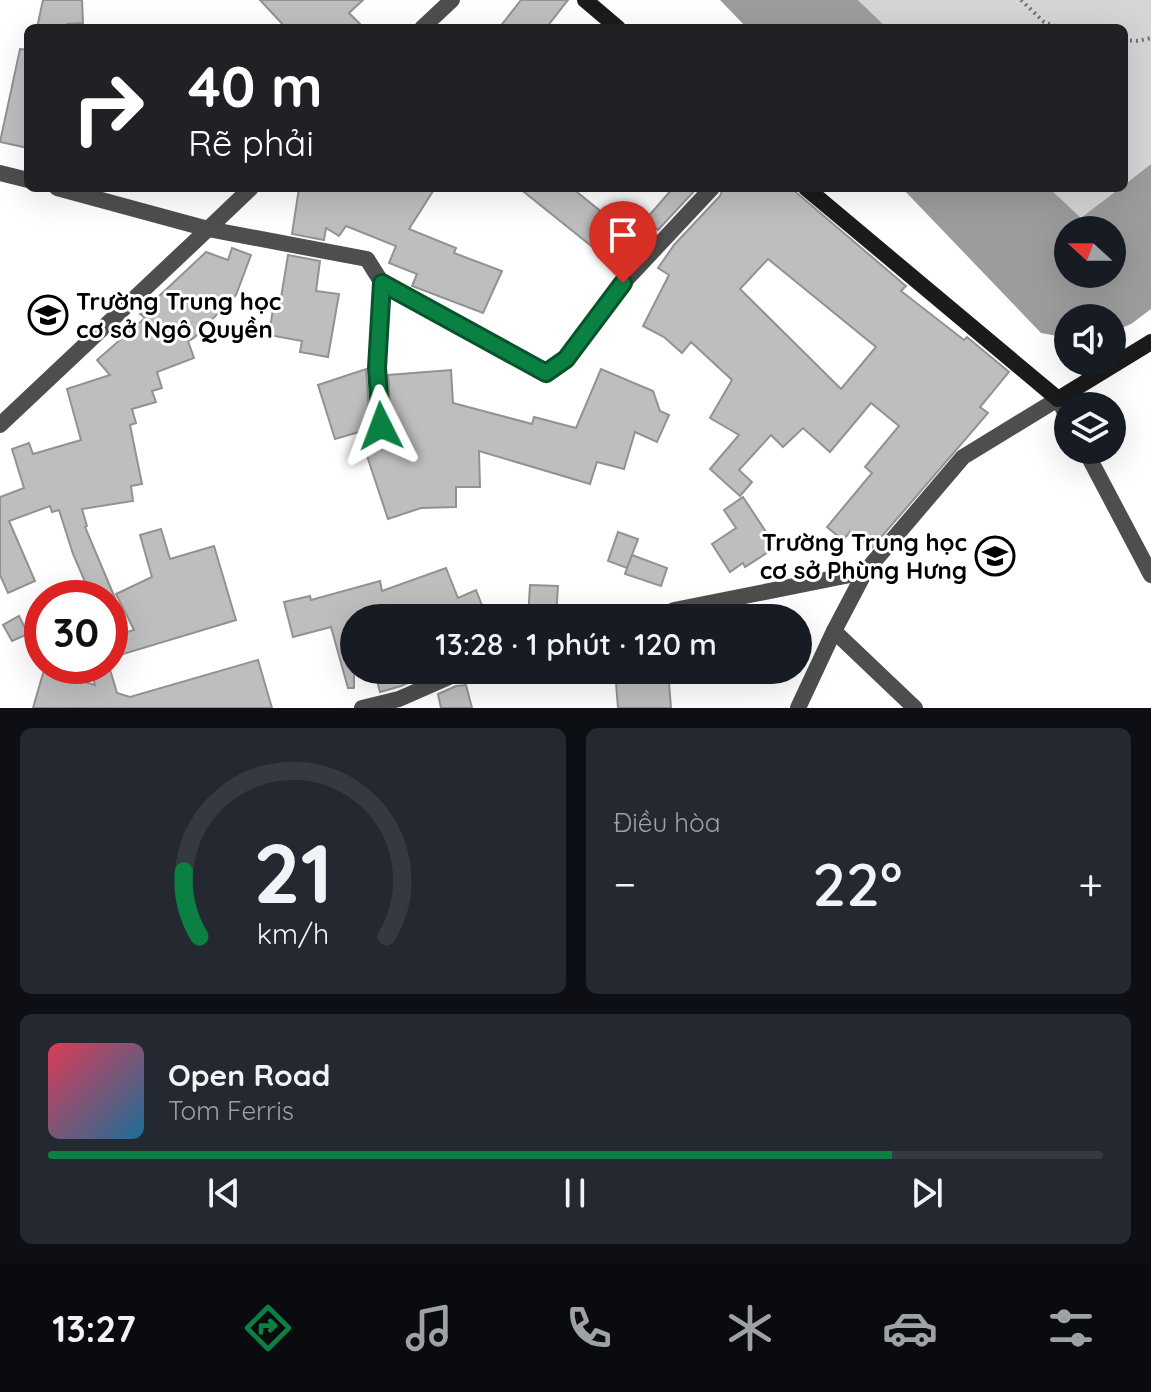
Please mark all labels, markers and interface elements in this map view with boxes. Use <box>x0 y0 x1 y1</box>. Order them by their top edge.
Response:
text: 40 m <box>188 51 323 121</box>
icon: right <box>56 56 160 160</box>
text: Rẽ phải <box>188 120 314 165</box>
pin <box>589 201 657 283</box>
icon: arrive <box>601 213 645 257</box>
north arrow <box>1054 216 1126 288</box>
map controls <box>1054 216 1126 464</box>
place label: Trường Trung học cơ sở Ngô Quyền <box>76 286 281 344</box>
school or university icon: Trường Trung học cơ sở Ngô Quyền <box>27 294 69 336</box>
button: sound <box>1054 304 1126 376</box>
position arrow <box>339 384 423 468</box>
button: layers <box>1054 392 1126 464</box>
place label: Trường Trung học cơ sở Phùng Hưng <box>760 527 967 585</box>
school or university icon: Trường Trung học cơ sở Phùng Hưng <box>974 535 1016 577</box>
speed limit sign: 30 <box>24 580 128 684</box>
text: 13:28 · 1 phút · 120 m <box>435 625 717 663</box>
text: Điều hòa <box>614 806 721 839</box>
text: 21 <box>253 820 333 924</box>
text: 22° <box>812 846 902 921</box>
text: − <box>614 856 636 911</box>
text: + <box>1078 856 1103 911</box>
text: km/h <box>256 915 329 951</box>
text: Open Road <box>168 1056 330 1094</box>
text: Tom Ferris <box>168 1094 294 1127</box>
icon: previous <box>202 1171 246 1215</box>
icon: pause <box>553 1171 597 1215</box>
icon: next <box>905 1171 949 1215</box>
icon: directions <box>240 1300 296 1356</box>
icon: music <box>401 1300 457 1356</box>
icon: phone <box>561 1300 617 1356</box>
icon: climate <box>722 1300 778 1356</box>
icon: car <box>882 1300 938 1356</box>
icon: filters <box>1043 1300 1099 1356</box>
text: 13:27 <box>52 1306 136 1351</box>

